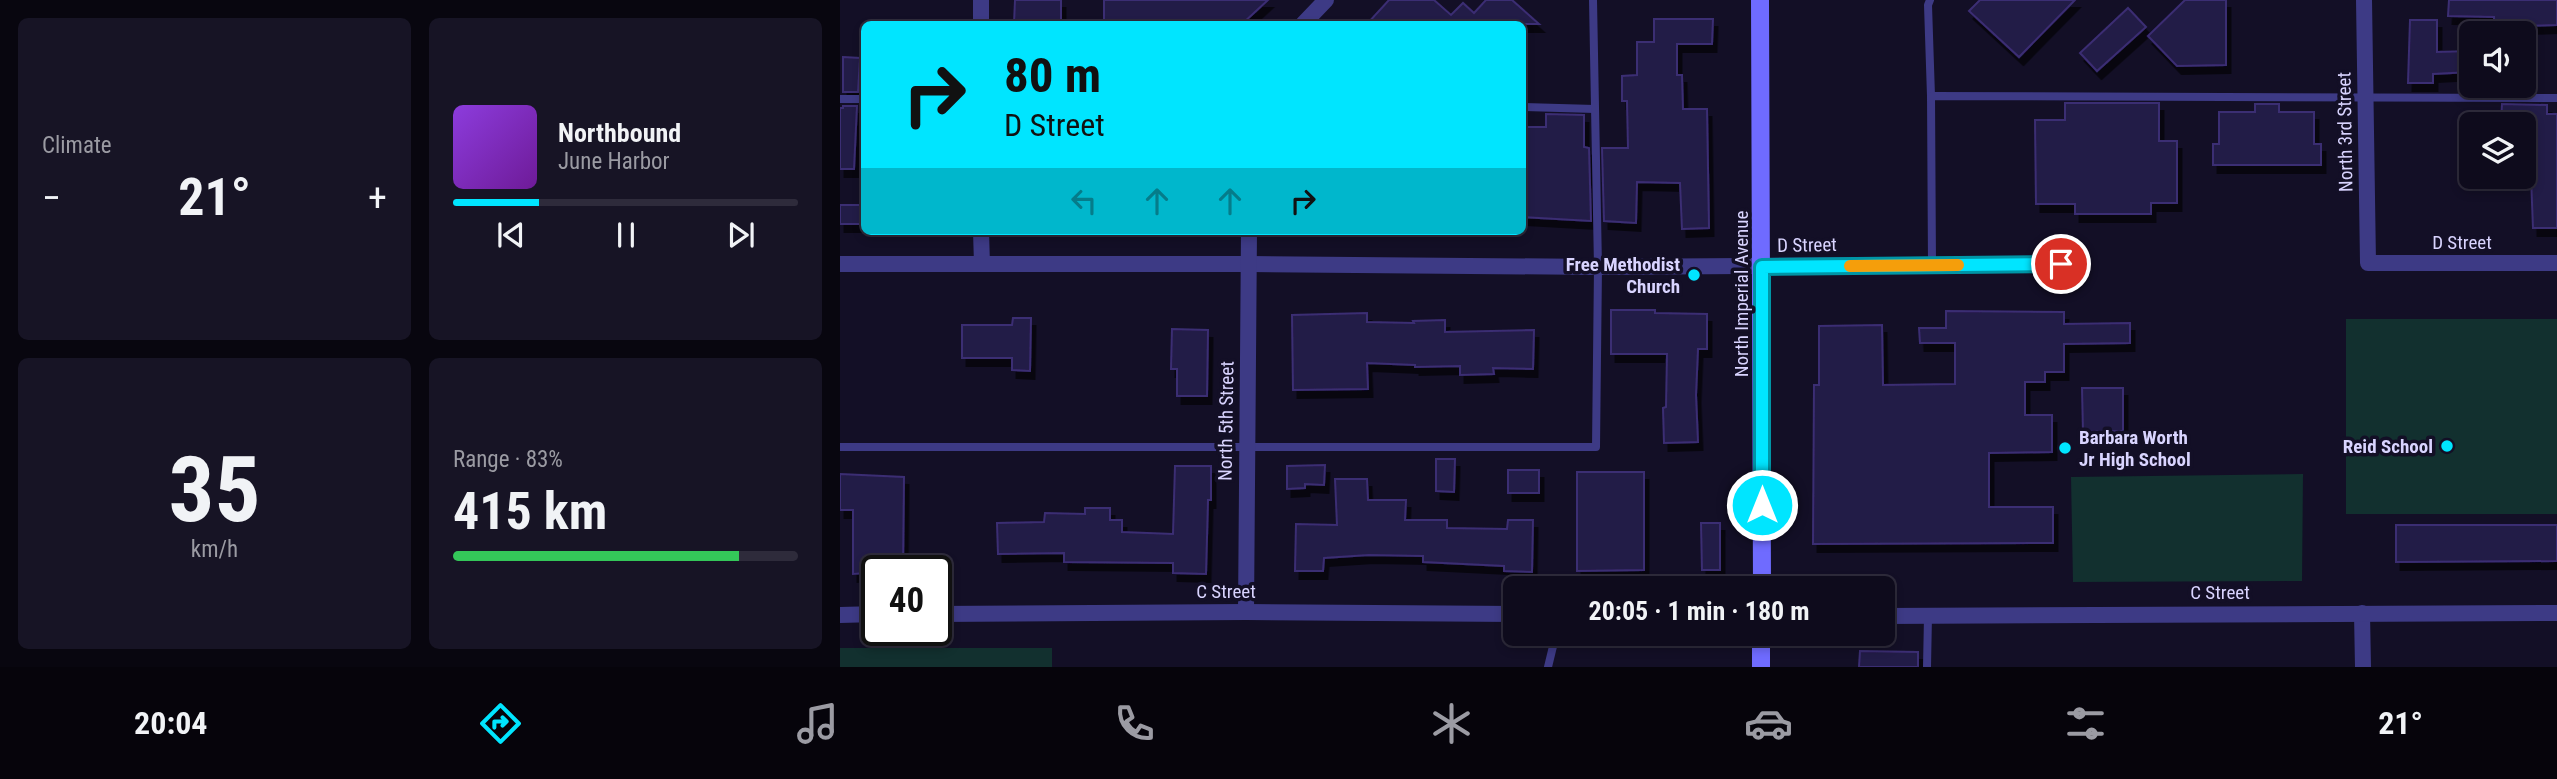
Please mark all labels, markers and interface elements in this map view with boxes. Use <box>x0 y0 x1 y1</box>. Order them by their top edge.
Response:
map controls <box>2459 21 2536 189</box>
button: sound <box>2459 21 2536 98</box>
text: 80 m <box>1004 47 1101 104</box>
icon: right <box>889 49 980 140</box>
street label: North 3rd Street <box>2332 72 2358 192</box>
text: D Street <box>1004 106 1105 144</box>
button: layers <box>2459 112 2536 189</box>
text: Northbound <box>558 118 681 148</box>
text: Climate <box>42 132 112 159</box>
text: June Harbor <box>558 148 670 175</box>
text: 21° <box>178 167 251 228</box>
text: − <box>42 176 61 220</box>
text: + <box>368 176 387 220</box>
icon: left <box>1065 182 1103 220</box>
icon: ahead <box>1138 182 1176 220</box>
icon: ahead <box>1211 182 1249 220</box>
icon: right <box>1284 182 1322 220</box>
street label: North Imperial Avenue <box>1730 211 1753 377</box>
icon: previous <box>492 216 530 254</box>
icon: pause <box>607 216 645 254</box>
icon: next <box>722 216 760 254</box>
street label: D Street <box>2432 231 2492 254</box>
street label: D Street <box>1777 233 1837 257</box>
pin <box>2031 234 2091 294</box>
icon: arrive <box>2042 245 2080 283</box>
place label: Free Methodist Church <box>1566 253 1680 298</box>
marker: Free Methodist Church <box>1686 267 1702 283</box>
street label: North 5th Street <box>1213 361 1239 481</box>
place label: Barbara Worth Jr High School <box>2079 426 2191 471</box>
place label: Reid School <box>2343 435 2433 458</box>
text: 35 <box>169 437 260 543</box>
marker: Reid School <box>2439 438 2455 454</box>
marker: Barbara Worth Jr High School <box>2057 440 2073 456</box>
text: Range · 83% <box>453 446 563 473</box>
position arrow <box>1725 468 1799 542</box>
text: 415 km <box>453 481 607 542</box>
text: km/h <box>191 536 238 563</box>
speed limit sign: 40 <box>861 555 952 646</box>
street label: C Street <box>1196 580 1256 603</box>
street label: C Street <box>2190 581 2250 604</box>
text: 20:05 · 1 min · 180 m <box>1589 596 1809 626</box>
icon: directions <box>476 699 525 748</box>
icon: music <box>793 699 842 748</box>
icon: phone <box>1110 699 1159 748</box>
icon: climate <box>1427 699 1476 748</box>
icon: car <box>1744 699 1793 748</box>
icon: filters <box>2061 699 2110 748</box>
text: 20:04 <box>134 704 207 742</box>
text: 21° <box>2378 704 2423 742</box>

